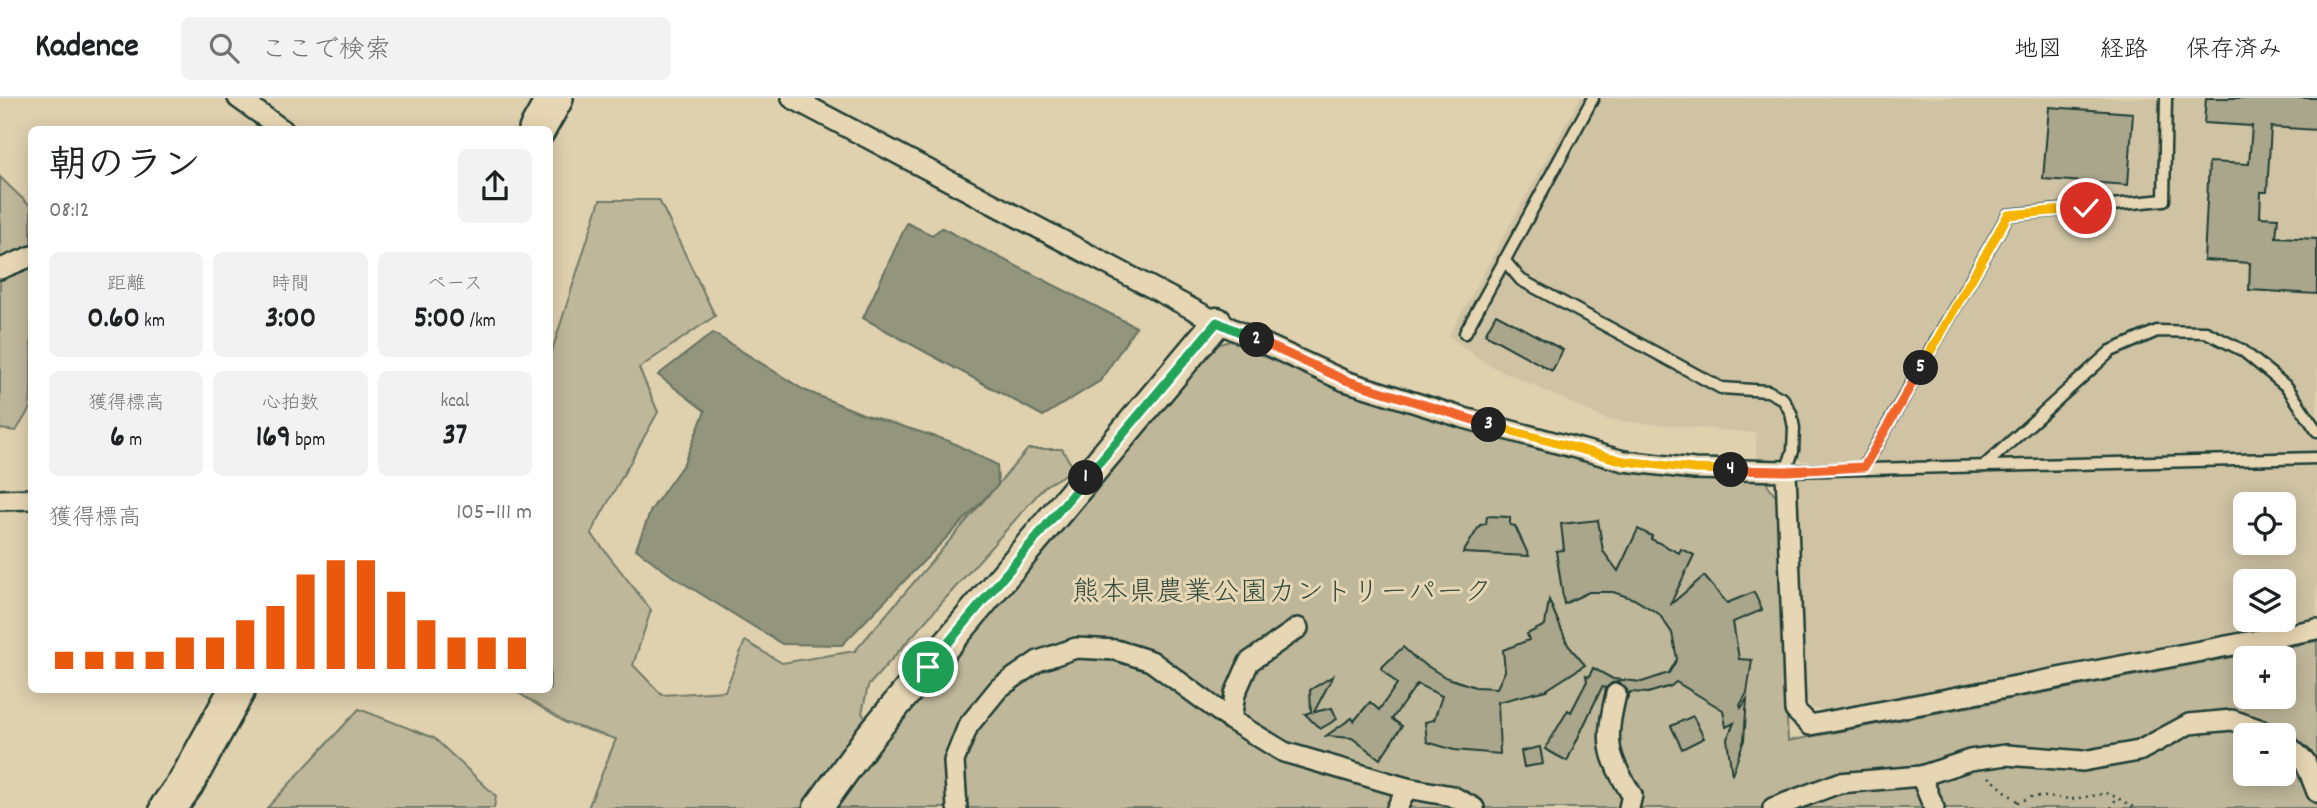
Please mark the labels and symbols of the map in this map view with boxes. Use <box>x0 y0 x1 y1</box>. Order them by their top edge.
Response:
pin <box>2056 178 2116 238</box>
pin: 2 <box>1240 322 1274 358</box>
pin: 5 <box>1904 350 1938 386</box>
pin: 3 <box>1472 408 1506 442</box>
pin: 4 <box>1714 452 1748 488</box>
pin: 1 <box>1068 460 1104 496</box>
park label: 熊本県農業公園カントリーパーク <box>1072 575 1492 615</box>
pin <box>898 637 958 697</box>

